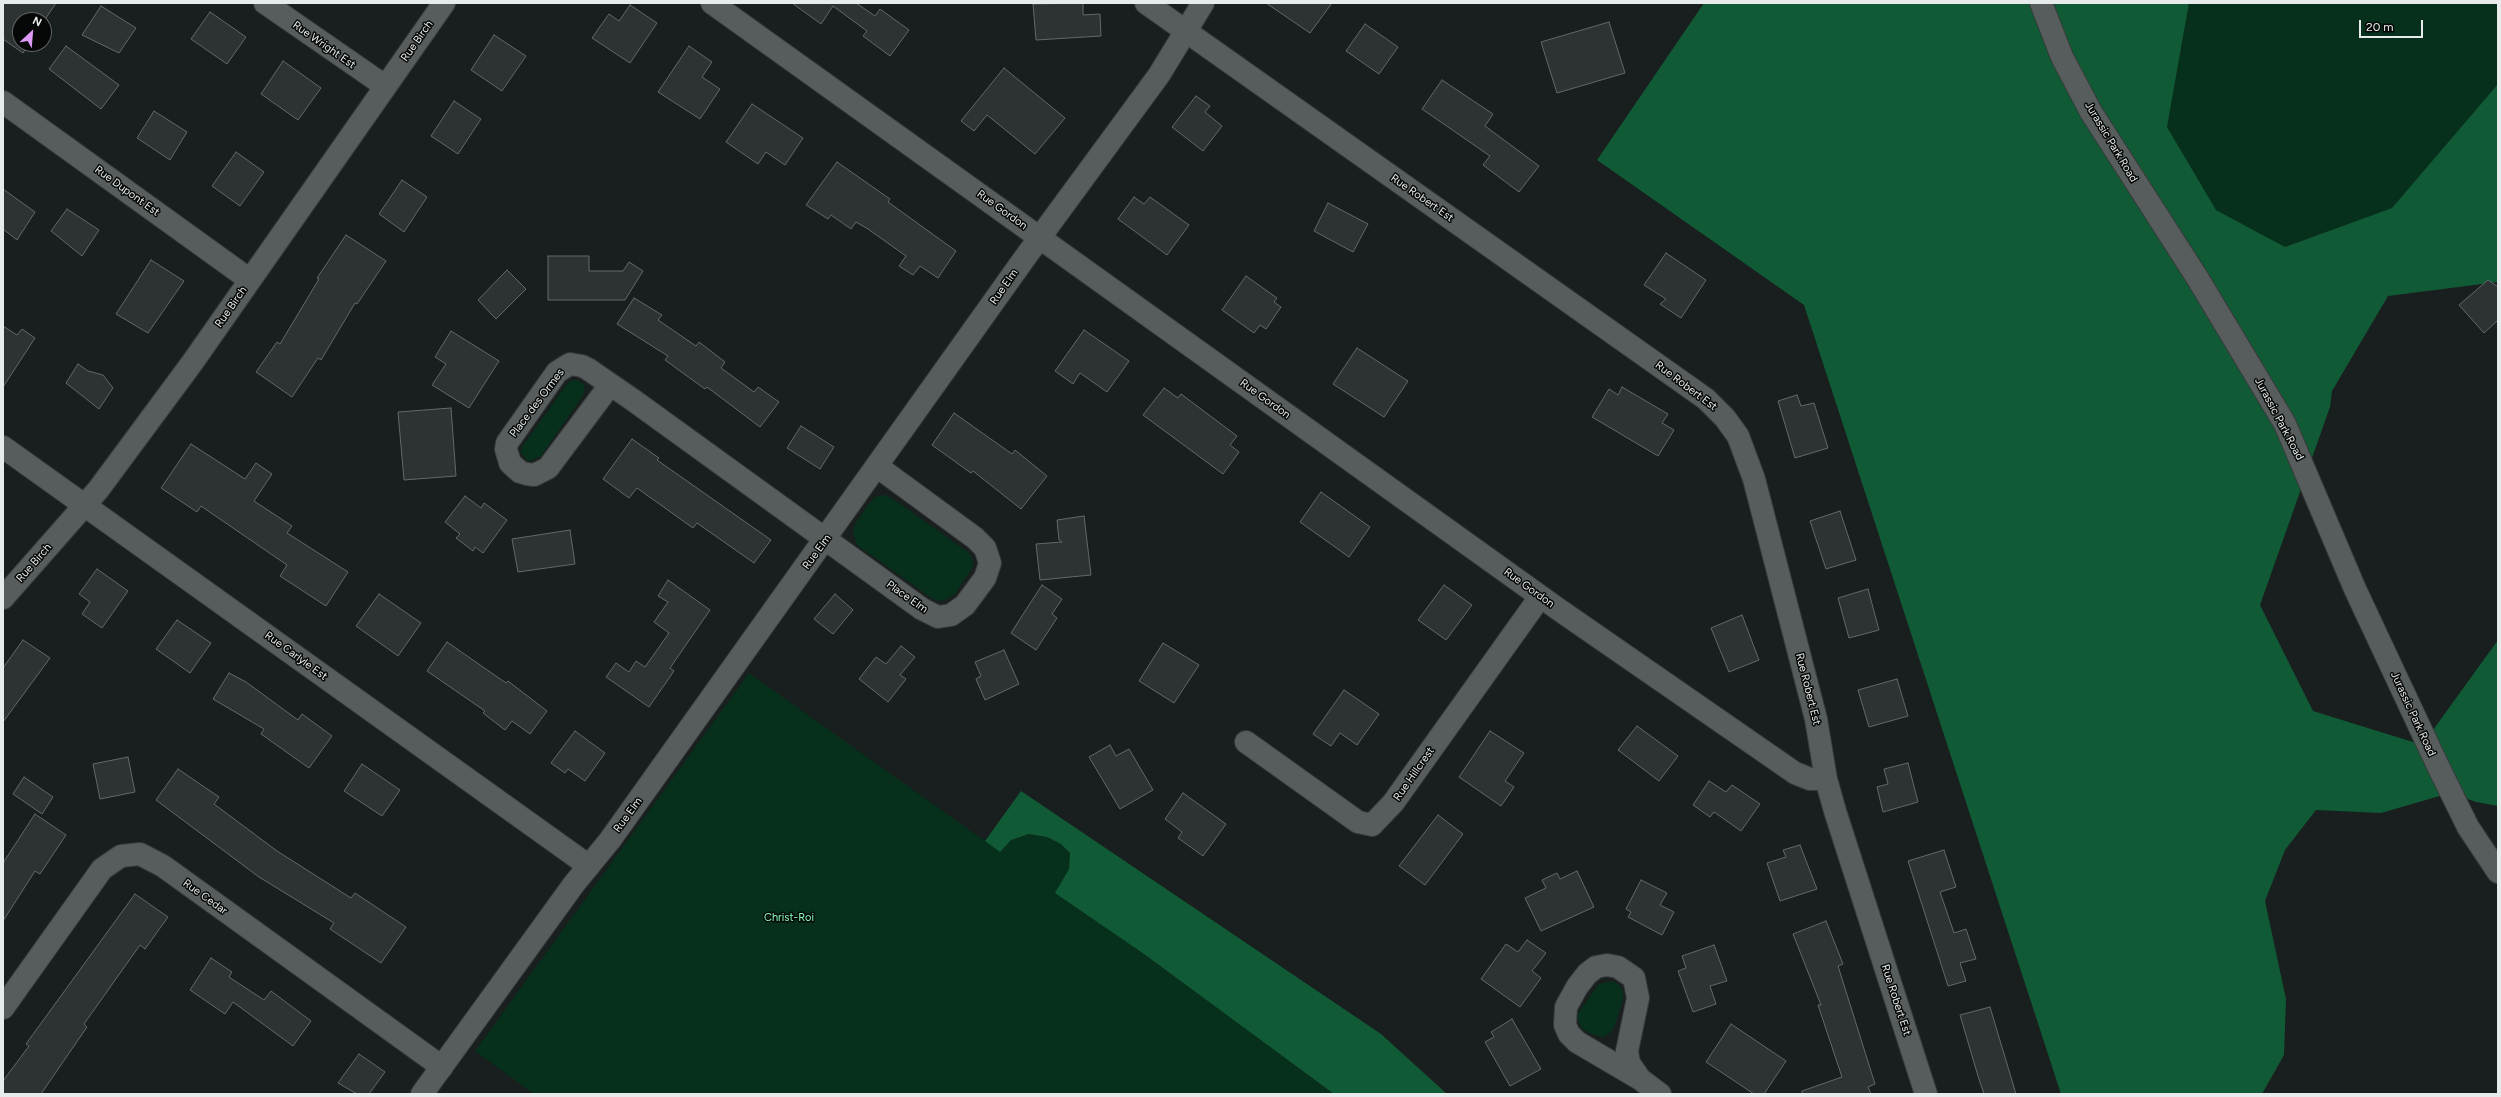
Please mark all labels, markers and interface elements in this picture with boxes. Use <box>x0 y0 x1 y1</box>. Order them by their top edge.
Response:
north arrow <box>12 12 52 52</box>
scale bar <box>2361 12 2425 38</box>
text: N <box>30 14 44 29</box>
street label: Rue Wright Est <box>290 18 358 72</box>
street label: Rue Birch <box>398 18 436 64</box>
text: 20 m <box>2366 20 2394 34</box>
street label: Jurassic Park Road <box>2082 99 2140 185</box>
street label: Rue Dupont Est <box>92 163 162 219</box>
street label: Rue Robert Est <box>1388 171 1456 225</box>
street label: Rue Gordon <box>974 187 1030 233</box>
street label: Rue Elm <box>987 267 1021 307</box>
street label: Rue Birch <box>212 284 250 330</box>
street label: Rue Robert Est <box>1653 359 1719 413</box>
street label: Place des Ormes <box>507 366 567 440</box>
street label: Jurassic Park Road <box>2252 375 2306 463</box>
street label: Rue Gordon <box>1237 376 1293 422</box>
street label: Rue Elm <box>800 532 834 572</box>
street label: Rue Birch <box>14 541 54 585</box>
street label: Rue Gordon <box>1501 565 1557 611</box>
street label: Place Elm <box>884 578 930 616</box>
street label: Rue Carlyle Est <box>262 629 330 683</box>
street label: Rue Robert Est <box>1793 652 1823 726</box>
street label: Jurassic Park Road <box>2388 670 2438 758</box>
street label: Rue Hillcrest <box>1391 745 1437 803</box>
street label: Rue Elm <box>611 795 645 835</box>
street label: Rue Cedar <box>180 877 230 917</box>
park label: Christ-Roi <box>764 911 814 925</box>
street label: Rue Robert Est <box>1878 963 1914 1037</box>

